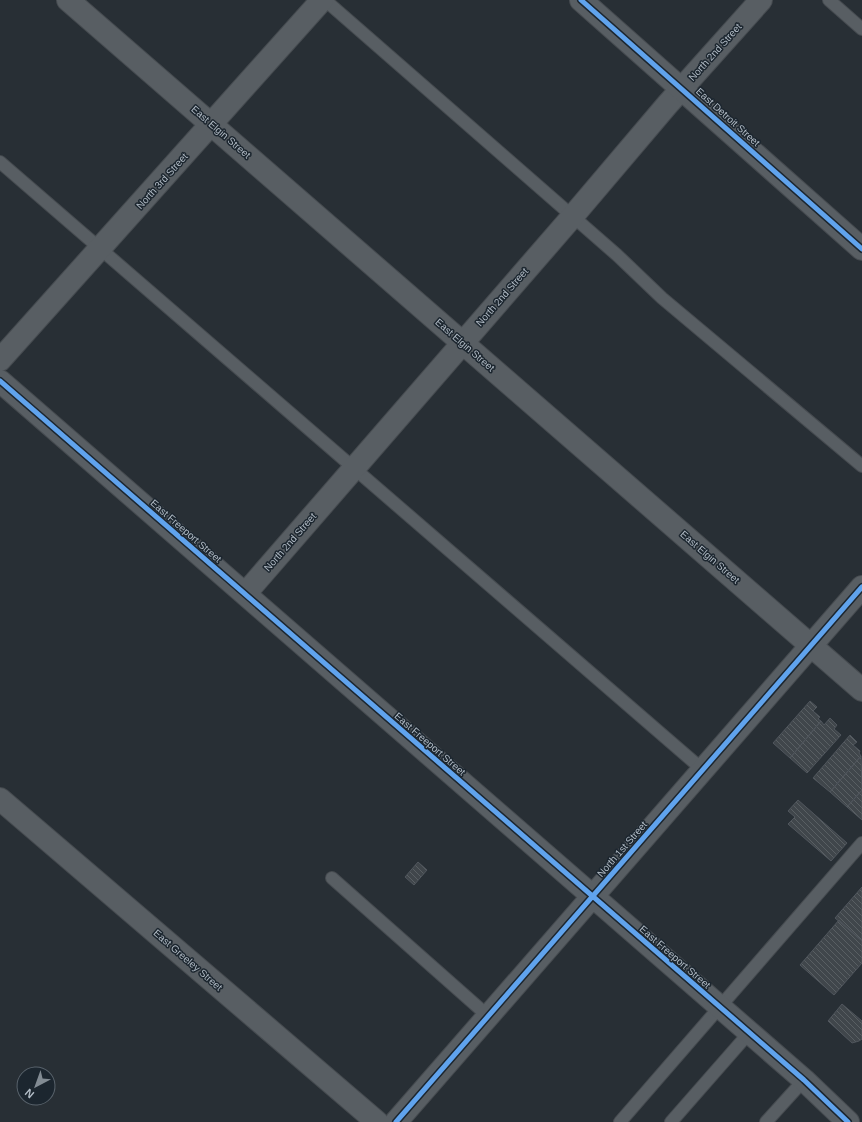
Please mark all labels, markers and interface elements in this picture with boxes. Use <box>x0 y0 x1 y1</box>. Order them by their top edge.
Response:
street label: North 2nd Street <box>686 21 744 83</box>
street label: East Detroit Street <box>694 86 762 149</box>
street label: East Elgin Street <box>189 103 253 161</box>
street label: North 3rd Street <box>134 151 190 211</box>
street label: North 2nd Street <box>474 266 530 328</box>
street label: East Elgin Street <box>433 316 497 374</box>
street label: East Freeport Street <box>148 497 224 565</box>
street label: North 2nd Street <box>262 511 318 573</box>
street label: East Elgin Street <box>678 528 742 586</box>
street label: East Freeport Street <box>392 710 468 778</box>
street label: North 1st Street <box>595 819 649 879</box>
street label: East Freeport Street <box>637 923 713 991</box>
street label: East Greeley Street <box>151 927 225 993</box>
north arrow <box>16 1066 56 1106</box>
text: N <box>22 1086 36 1101</box>

